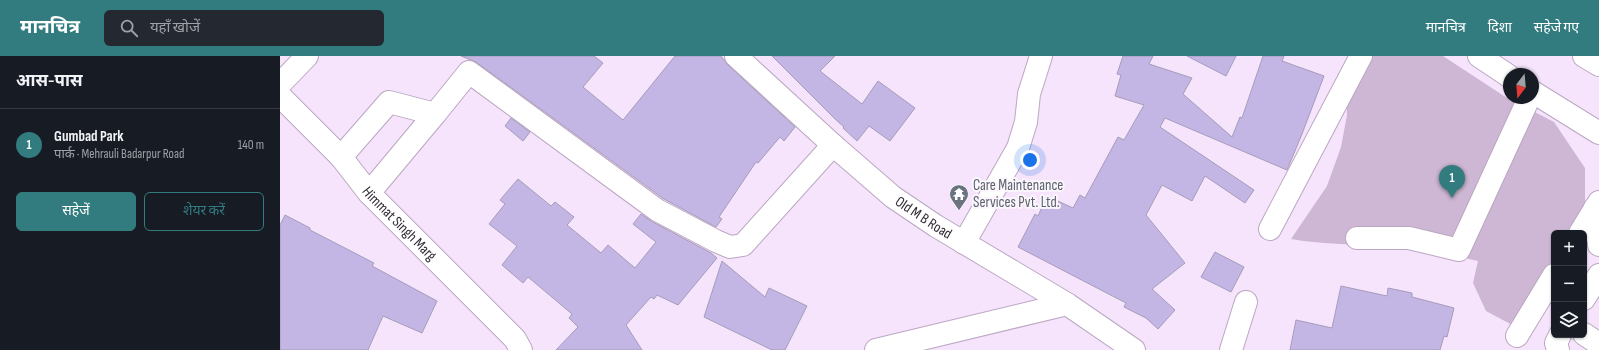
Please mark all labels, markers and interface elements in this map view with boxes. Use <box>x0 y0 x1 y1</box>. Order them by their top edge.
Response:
search box <box>104 10 384 46</box>
text: मानचित्र <box>20 16 80 39</box>
icon: search <box>118 17 140 39</box>
text: यहाँ खोजें <box>150 18 200 37</box>
text: मानचित्र <box>1426 19 1466 36</box>
text: दिशा <box>1488 19 1512 36</box>
text: सहेजे गए <box>1534 19 1579 36</box>
north arrow <box>1503 68 1539 104</box>
text: आस-पास <box>16 71 83 91</box>
text: Gumbad Park <box>54 127 124 146</box>
text: 1 <box>26 137 32 153</box>
text: 140 m <box>238 137 264 153</box>
text: पार्क · Mehrauli Badarpur Road <box>54 146 184 162</box>
your location <box>1020 150 1040 170</box>
pin: 1 <box>1439 165 1465 198</box>
place label: Care Maintenance Services Pvt. Ltd. <box>973 176 1063 212</box>
street label: Himmat Singh Marg <box>358 183 441 265</box>
temple icon: Care Maintenance Services Pvt. Ltd. <box>948 183 970 211</box>
button: सहेजें <box>16 192 136 231</box>
button: शेयर करें <box>144 192 264 231</box>
street label: Old M B Road <box>892 192 956 243</box>
map controls <box>1551 230 1587 338</box>
button: + <box>1551 230 1587 266</box>
button: − <box>1551 266 1587 302</box>
button: layers <box>1551 302 1587 338</box>

